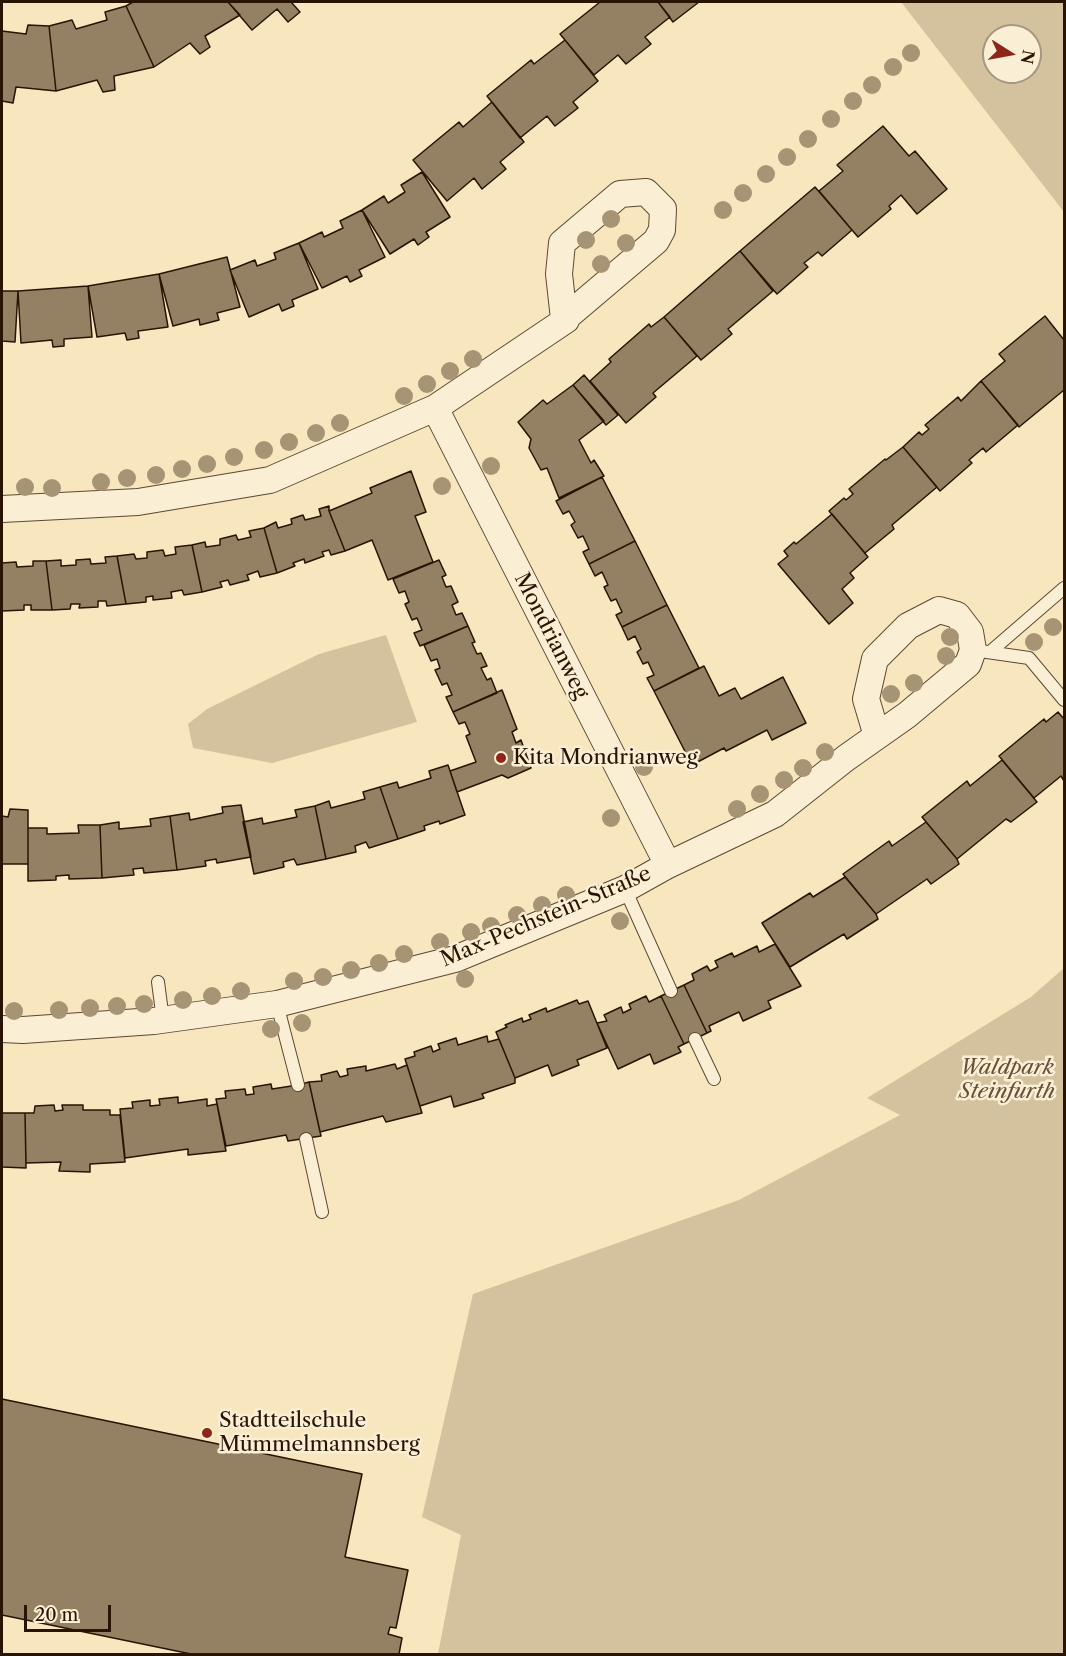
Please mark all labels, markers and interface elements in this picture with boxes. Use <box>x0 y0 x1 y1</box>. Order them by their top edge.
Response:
north arrow <box>982 24 1042 84</box>
text: N <box>1017 48 1039 66</box>
street label: Mondrianweg <box>508 569 594 703</box>
place label: Kita Mondrianweg <box>513 745 698 771</box>
marker: Kita Mondrianweg <box>494 751 508 765</box>
street label: Max-Pechstein-Straße <box>437 861 655 973</box>
park label: Waldpark Steinfurth <box>959 1055 1055 1105</box>
place label: Stadtteilschule Mümmelmannsberg <box>219 1408 420 1458</box>
marker: Stadtteilschule Mümmelmannsberg <box>200 1426 214 1440</box>
scale bar <box>27 1593 114 1631</box>
text: 20 m <box>35 1604 78 1626</box>

